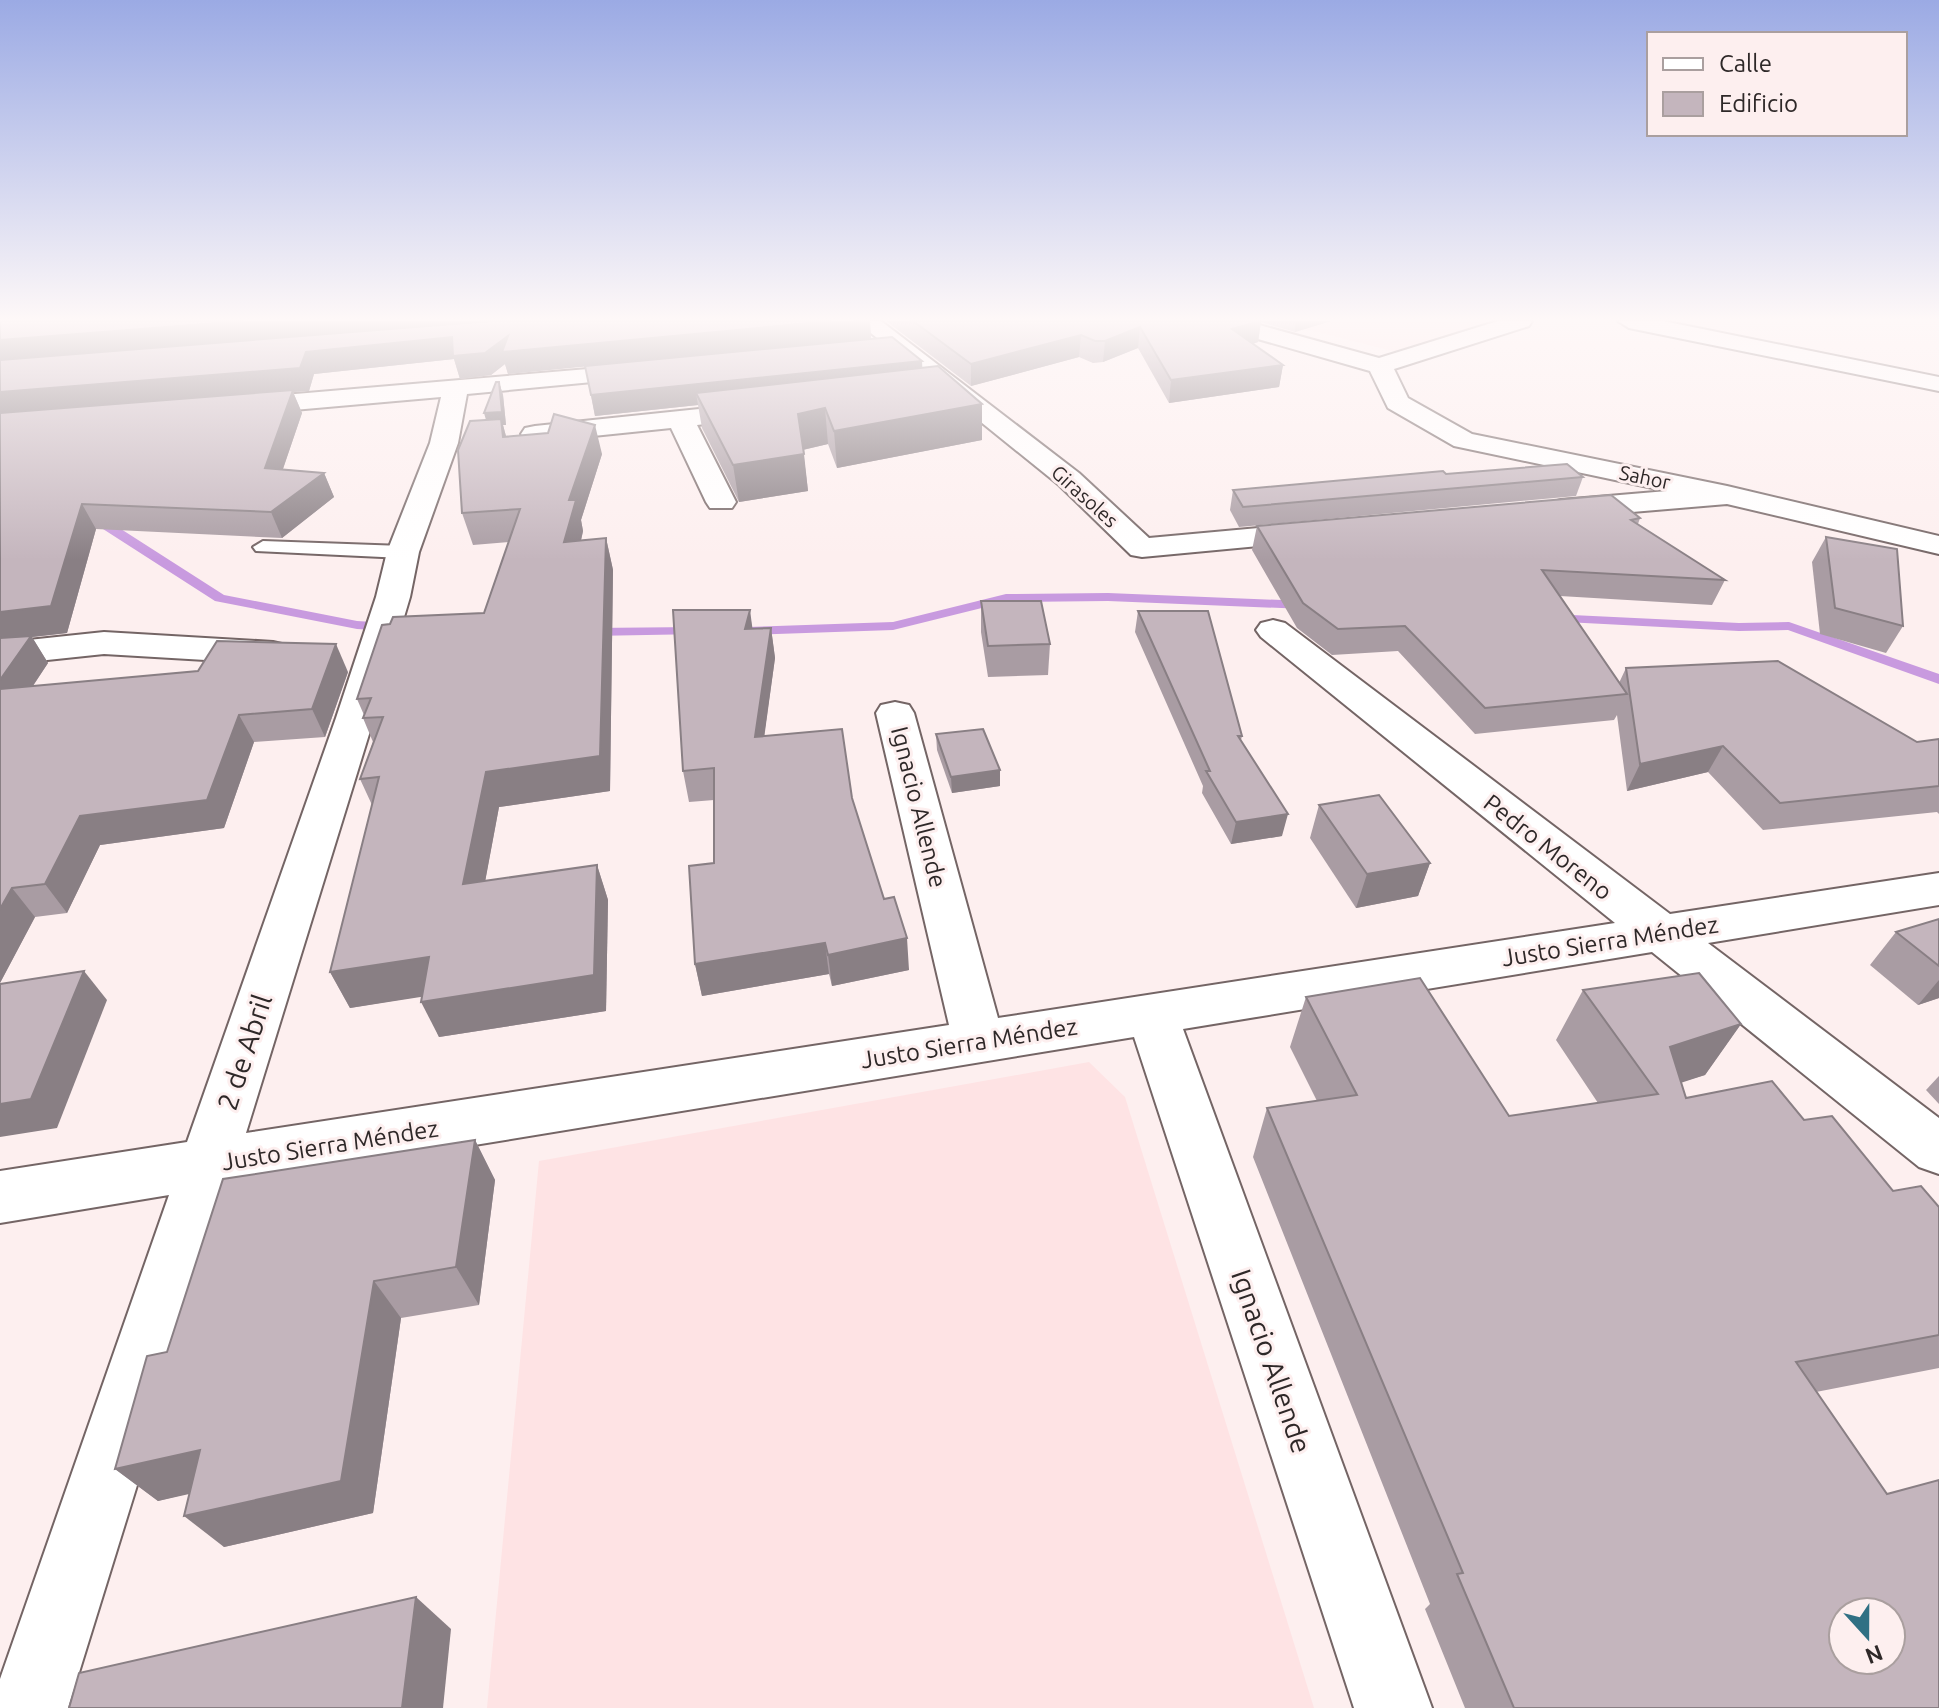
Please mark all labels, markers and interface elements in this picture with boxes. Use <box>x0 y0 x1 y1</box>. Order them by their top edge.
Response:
legend <box>1647 32 1907 136</box>
text: Calle <box>1719 50 1772 77</box>
text: Edificio <box>1719 90 1798 117</box>
street label: Girasoles <box>1047 460 1123 532</box>
street label: Sahor <box>1617 460 1673 494</box>
street label: Ignacio Allende <box>886 724 952 890</box>
street label: Pedro Moreno <box>1479 789 1617 905</box>
street label: Justo Sierra Méndez <box>1500 911 1720 971</box>
street label: 2 de Abril <box>211 990 277 1114</box>
street label: Justo Sierra Méndez <box>859 1013 1079 1073</box>
street label: Justo Sierra Méndez <box>220 1115 440 1175</box>
street label: Ignacio Allende <box>1226 1265 1318 1457</box>
north arrow <box>1827 1596 1907 1676</box>
text: N <box>1862 1641 1886 1670</box>

